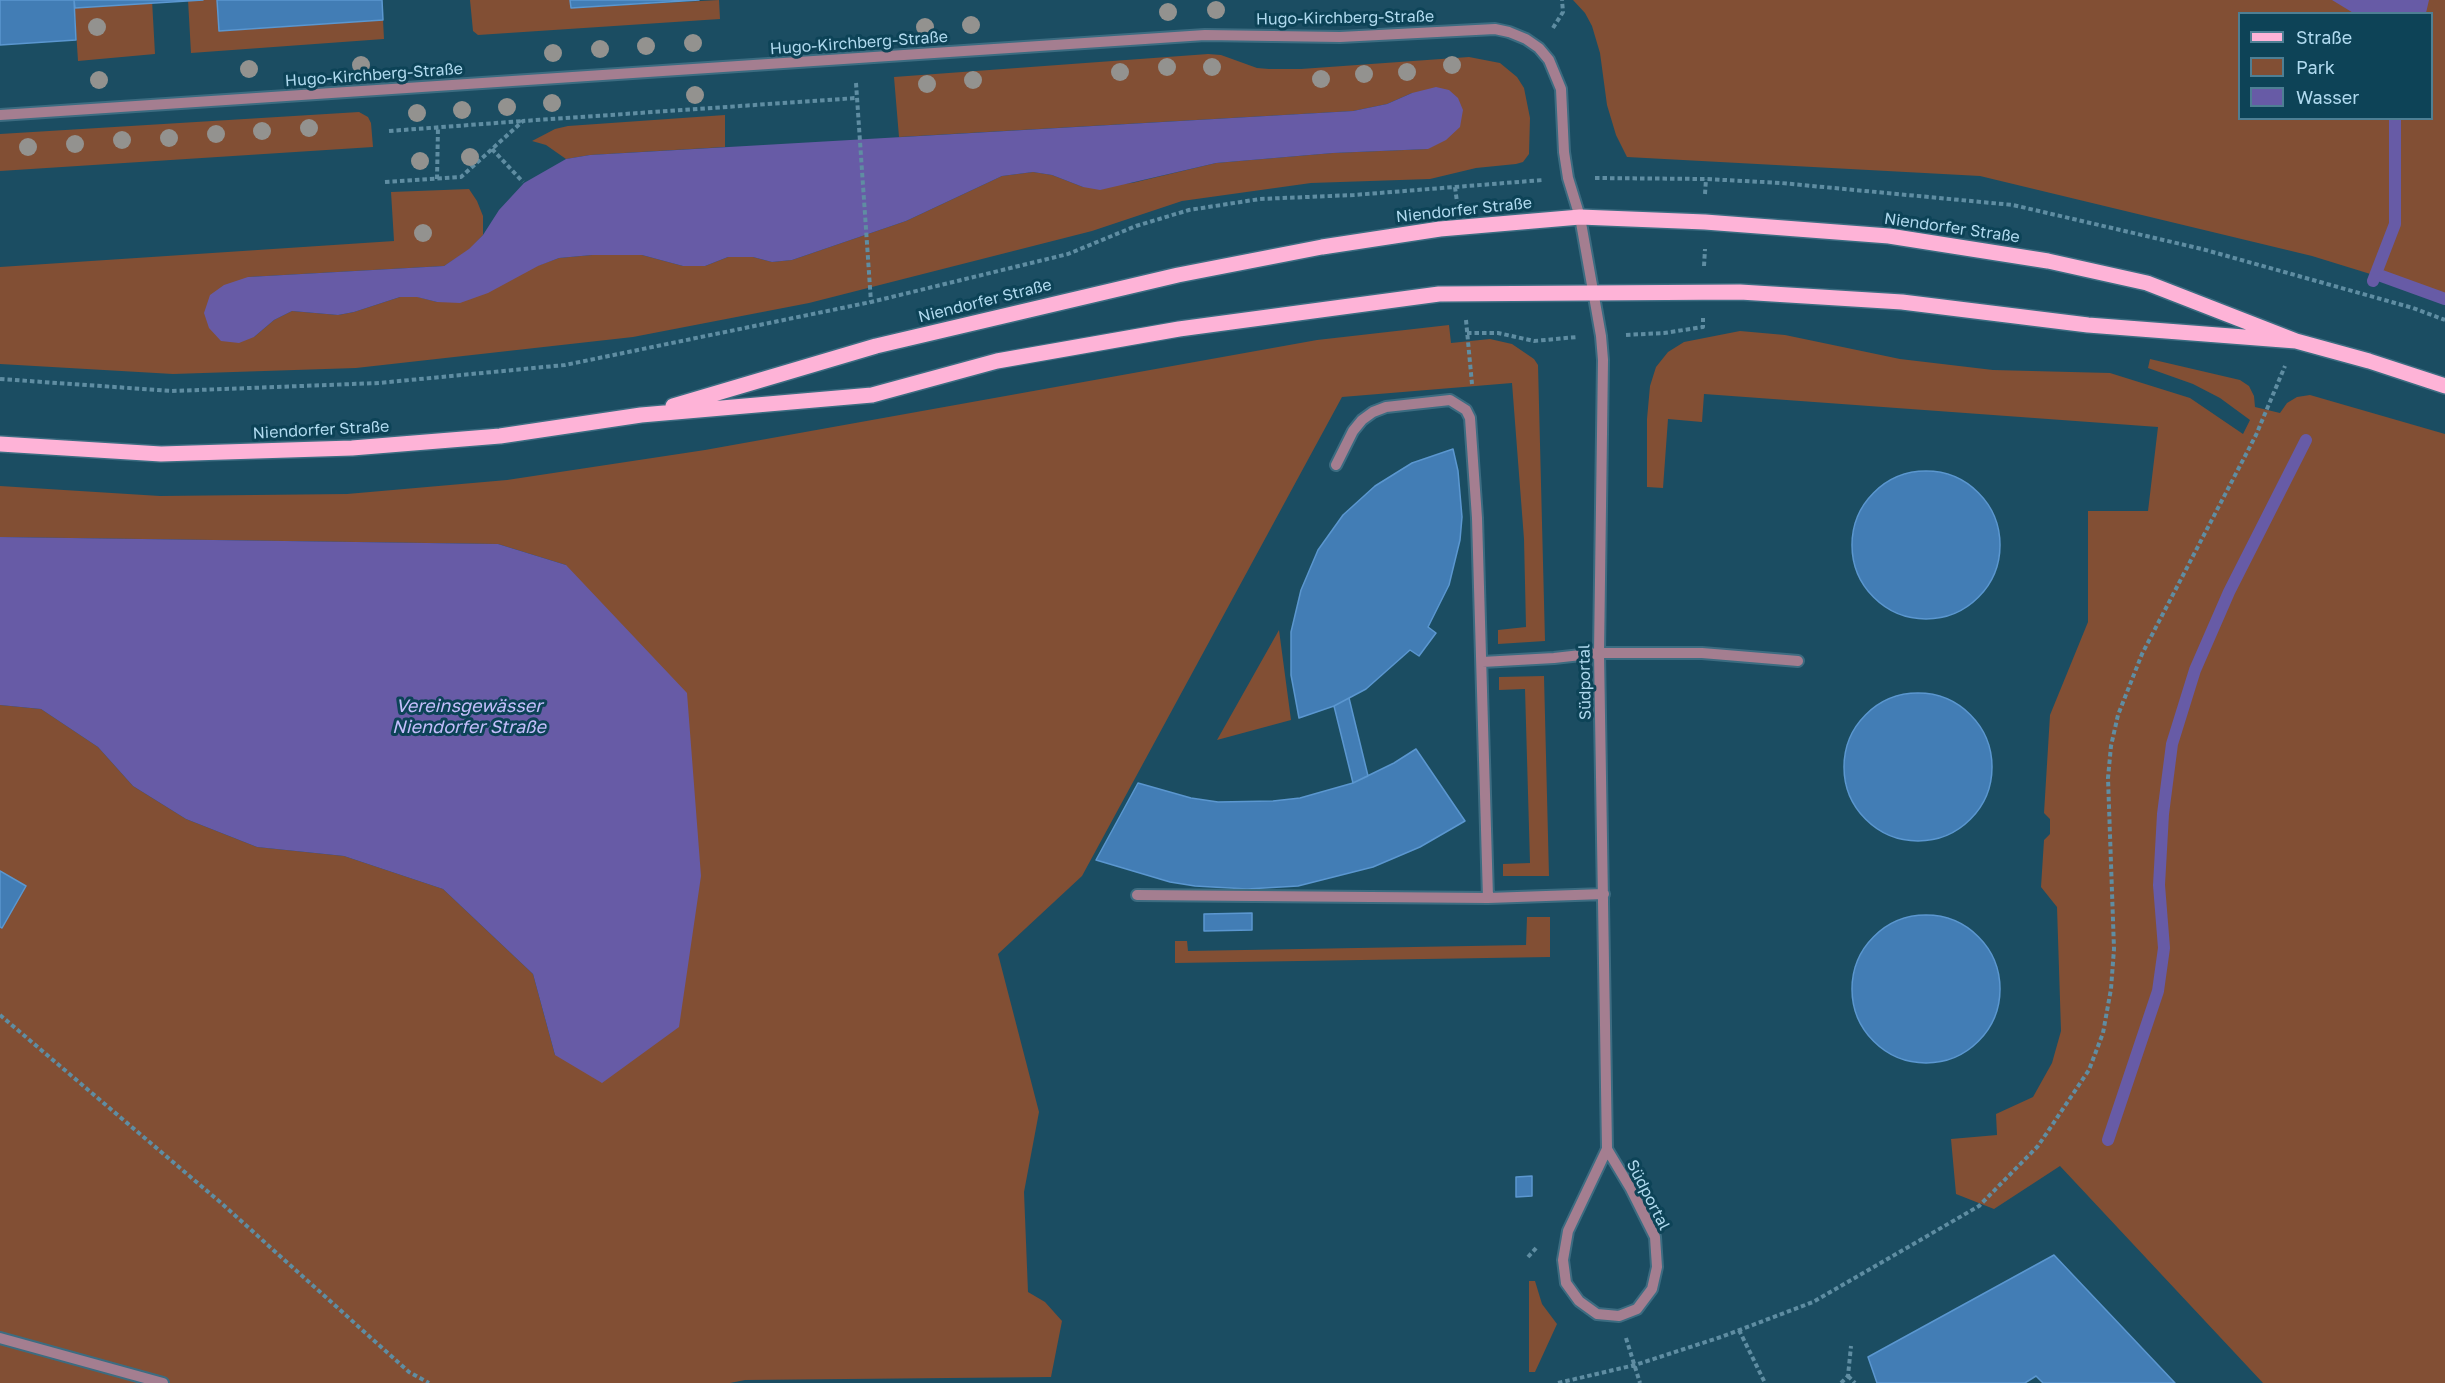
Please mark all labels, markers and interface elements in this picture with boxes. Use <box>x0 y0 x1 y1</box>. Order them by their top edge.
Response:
street label: Hugo-Kirchberg-Straße <box>1256 7 1434 29</box>
legend <box>2238 12 2433 120</box>
text: Straße <box>2296 26 2352 48</box>
street label: Hugo-Kirchberg-Straße <box>769 27 949 59</box>
text: Park <box>2296 56 2335 78</box>
street label: Hugo-Kirchberg-Straße <box>284 59 464 91</box>
text: Wasser <box>2296 86 2359 108</box>
street label: Niendorfer Straße <box>1395 193 1533 227</box>
street label: Niendorfer Straße <box>1883 209 2021 247</box>
street label: Niendorfer Straße <box>916 275 1054 327</box>
street label: Niendorfer Straße <box>252 417 390 443</box>
street label: Südportal <box>1575 644 1595 720</box>
water label: Vereinsgewässer Niendorfer Straße <box>392 695 546 738</box>
street label: Südportal <box>1622 1157 1674 1233</box>

